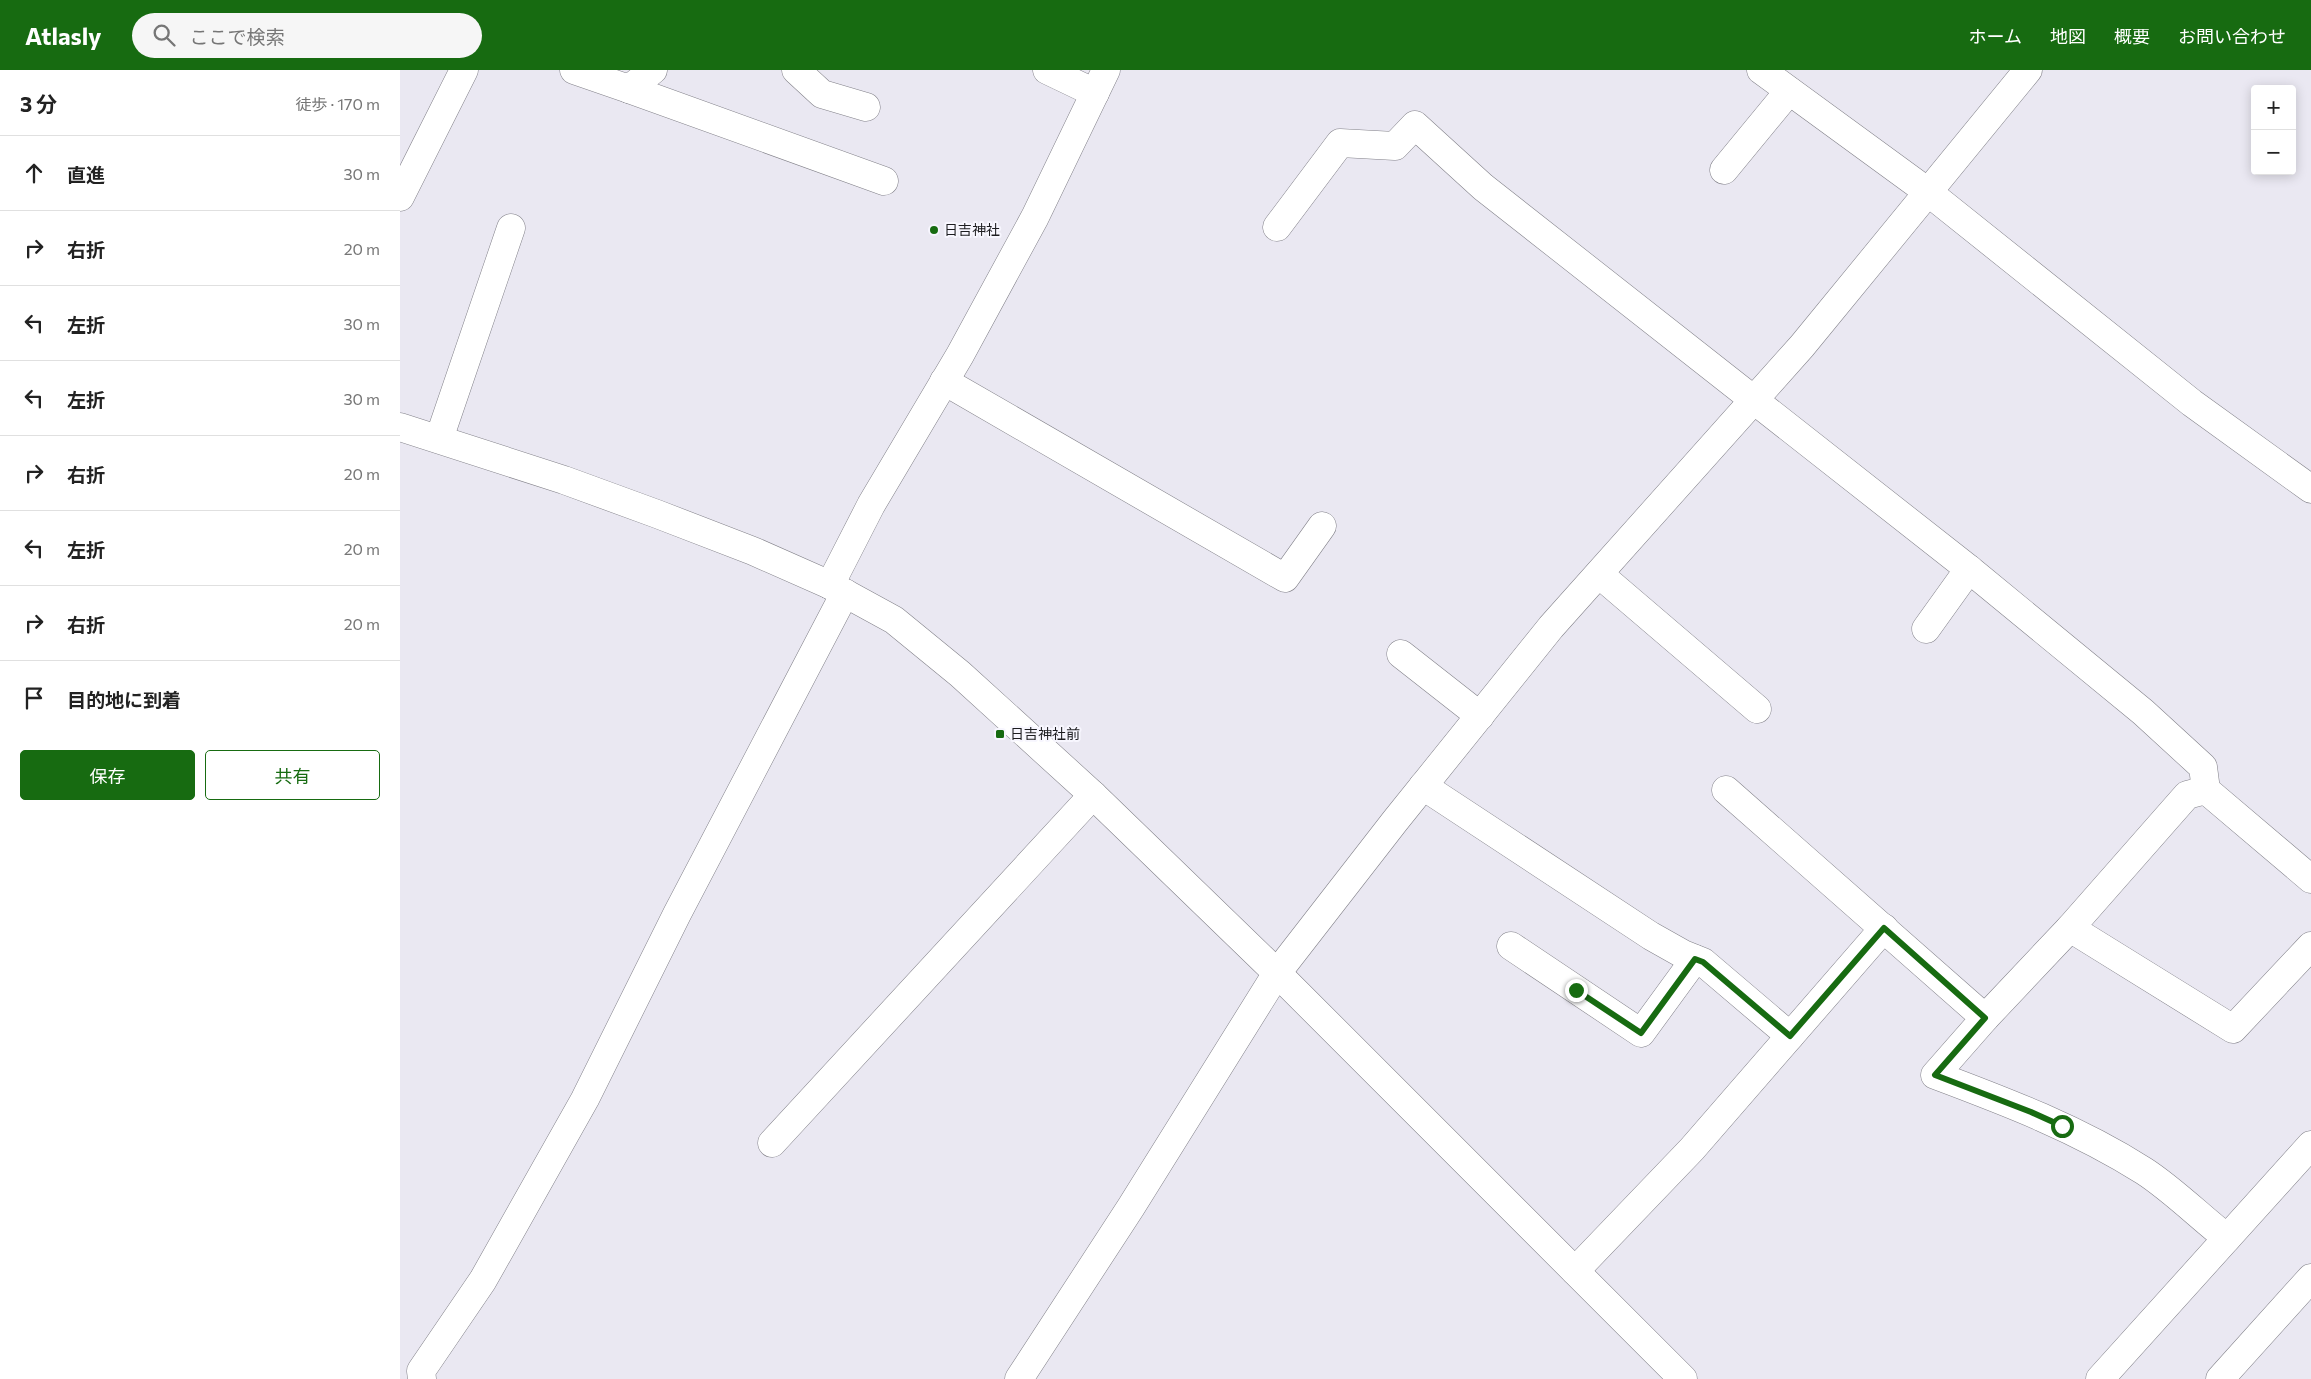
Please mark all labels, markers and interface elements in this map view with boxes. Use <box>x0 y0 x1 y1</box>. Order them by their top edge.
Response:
search box <box>132 13 482 58</box>
text: Atlasly <box>25 21 102 50</box>
icon: search <box>150 21 178 49</box>
text: ここで検索 <box>190 25 285 48</box>
text: ホーム <box>1969 25 2022 47</box>
text: 地図 <box>2050 25 2086 47</box>
text: 概要 <box>2114 25 2150 47</box>
text: お問い合わせ <box>2178 25 2286 47</box>
map controls <box>2251 85 2296 175</box>
button: + <box>2251 85 2296 130</box>
text: 3 分 <box>20 91 57 116</box>
text: 徒歩 · 170 m <box>295 94 380 113</box>
button: − <box>2251 130 2296 175</box>
icon: ahead <box>20 159 48 187</box>
text: 直進 <box>67 163 105 186</box>
text: 30 m <box>343 164 380 183</box>
place label: 日吉神社 <box>944 221 1000 238</box>
marker: 日吉神社 <box>928 224 940 236</box>
icon: right <box>20 234 48 262</box>
text: 右折 <box>67 238 105 261</box>
text: 20 m <box>344 239 380 258</box>
icon: left <box>20 309 48 337</box>
text: 左折 <box>67 313 105 336</box>
text: 30 m <box>343 314 380 333</box>
icon: left <box>20 384 48 412</box>
text: 左折 <box>67 388 105 411</box>
text: 30 m <box>343 389 380 408</box>
icon: right <box>20 459 48 487</box>
text: 右折 <box>67 463 105 486</box>
text: 20 m <box>344 464 380 483</box>
icon: left <box>20 534 48 562</box>
text: 左折 <box>67 538 105 561</box>
text: 20 m <box>344 539 380 558</box>
icon: right <box>20 609 48 637</box>
text: 右折 <box>67 613 105 636</box>
text: 20 m <box>344 614 380 633</box>
icon: arrive <box>20 684 48 712</box>
text: 目的地に到着 <box>67 688 181 711</box>
place label: 日吉神社前 <box>1010 725 1080 742</box>
marker: 日吉神社前 <box>994 728 1006 740</box>
button: 保存 <box>20 750 195 800</box>
button: 共有 <box>205 750 380 800</box>
route end <box>1565 979 1588 1002</box>
route start <box>2051 1115 2074 1138</box>

